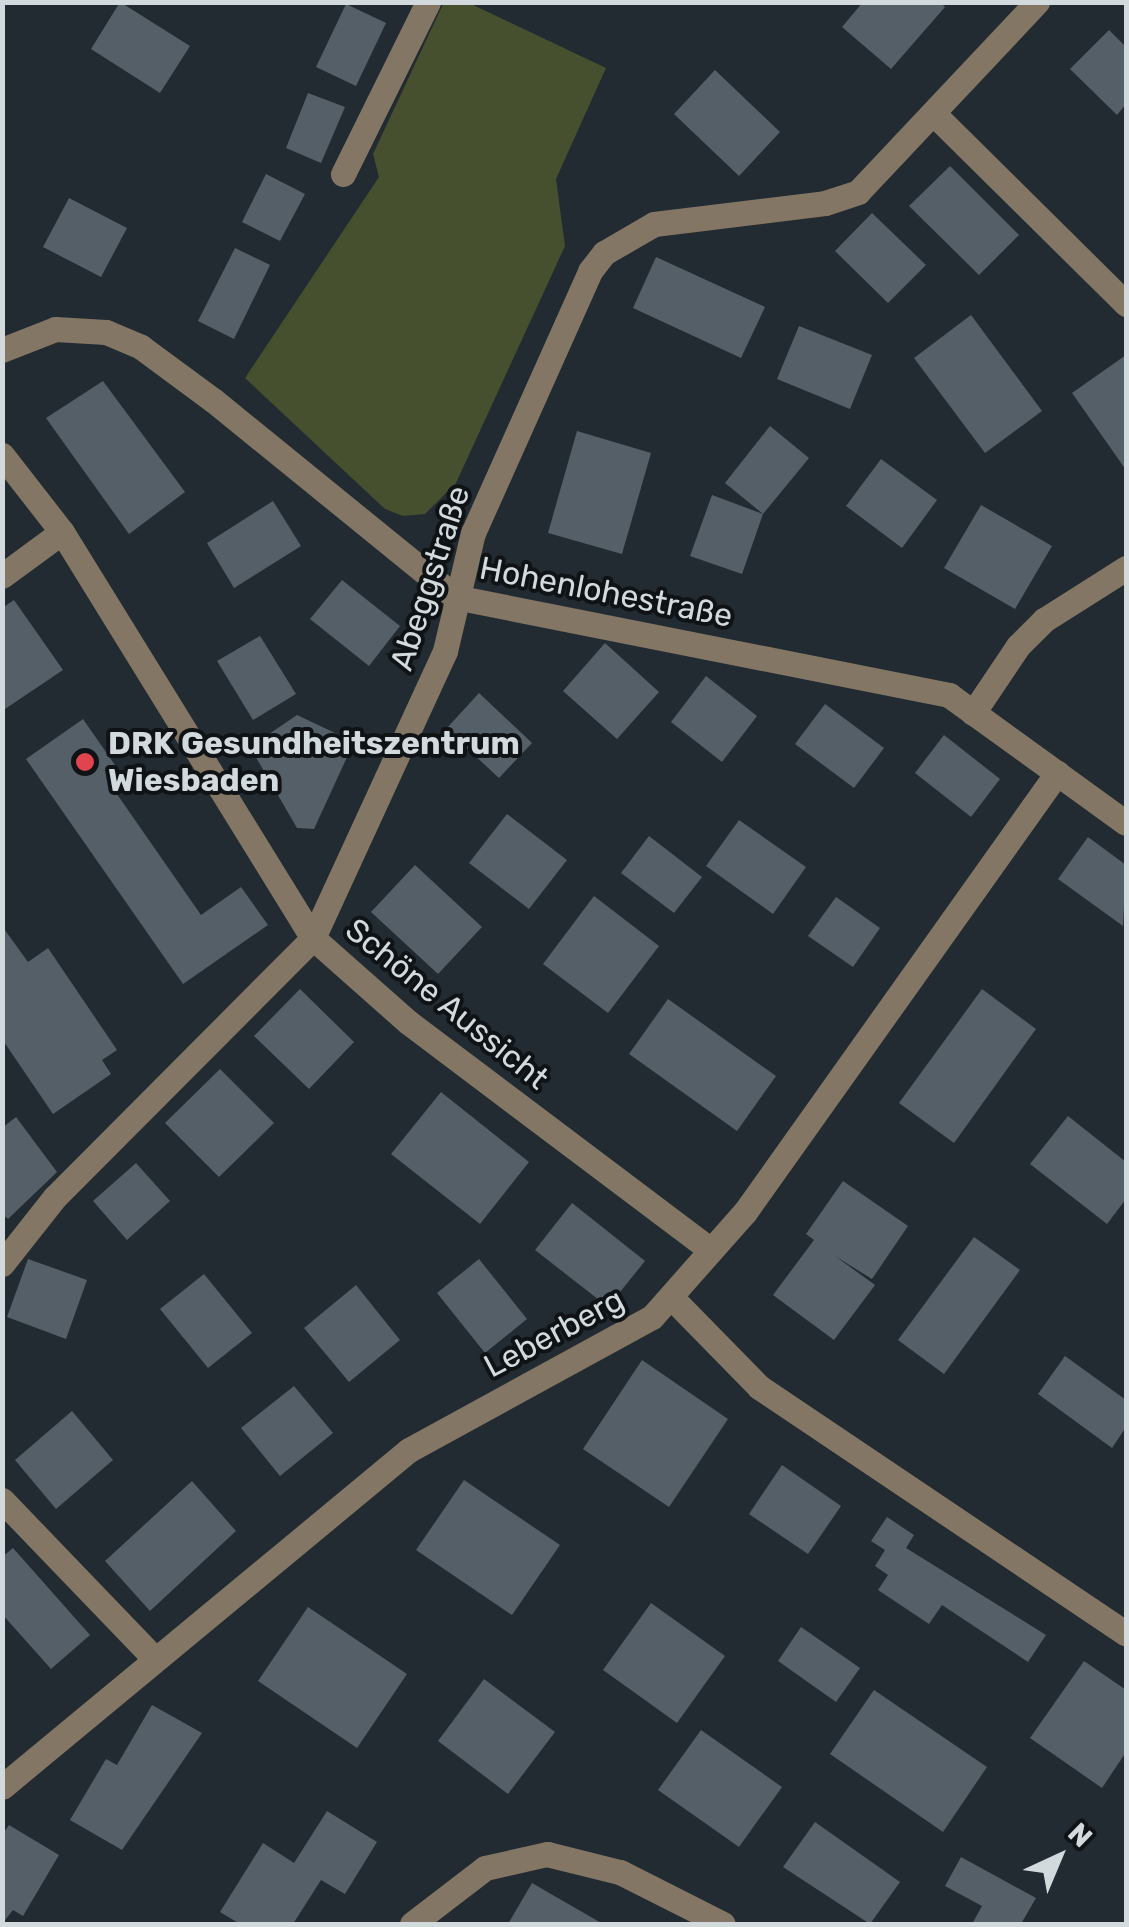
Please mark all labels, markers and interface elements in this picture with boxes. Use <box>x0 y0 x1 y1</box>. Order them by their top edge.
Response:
street label: Abeggstraße <box>382 481 478 675</box>
street label: Hohenlohestraße <box>476 549 736 635</box>
place label: DRK Gesundheitszentrum Wiesbaden <box>108 725 520 800</box>
marker: DRK Gesundheitszentrum Wiesbaden <box>72 749 98 775</box>
street label: Schöne Aussicht <box>337 910 557 1098</box>
street label: Leberberg <box>478 1280 630 1386</box>
north arrow <box>1009 1807 1109 1907</box>
text: N <box>1061 1816 1099 1854</box>

